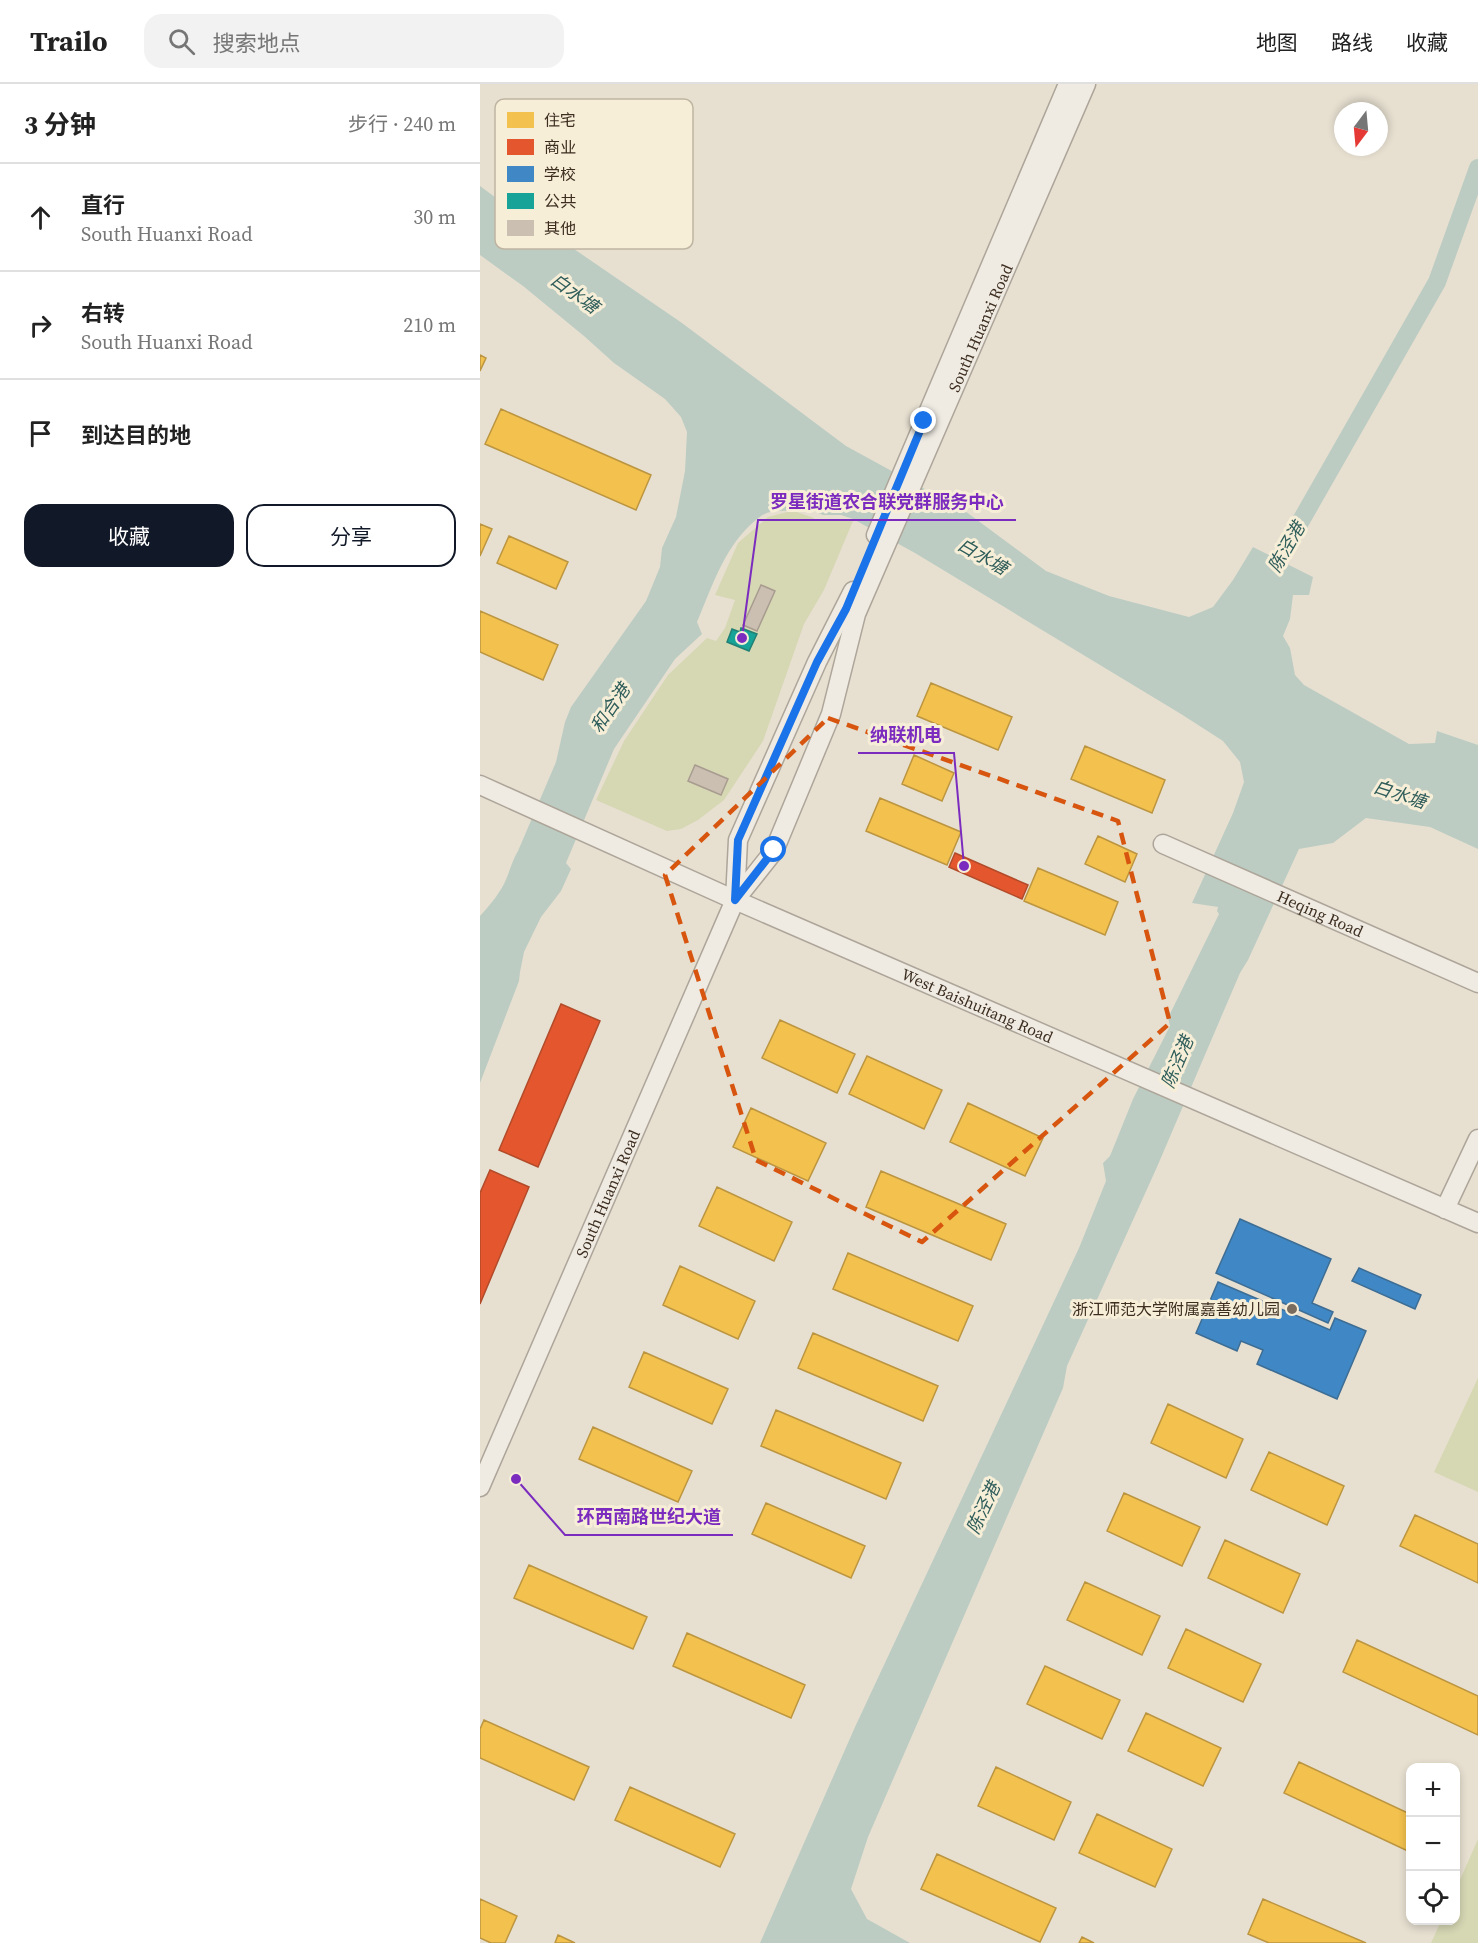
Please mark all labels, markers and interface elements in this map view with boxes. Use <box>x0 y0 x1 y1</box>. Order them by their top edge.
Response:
search box <box>144 14 564 68</box>
text: Trailo <box>30 22 108 60</box>
icon: search <box>165 25 198 58</box>
text: 搜索地点 <box>213 28 301 58</box>
text: 地图 <box>1256 28 1298 57</box>
text: 路线 <box>1331 28 1373 57</box>
text: 收藏 <box>1406 28 1448 57</box>
legend <box>495 99 693 249</box>
north arrow <box>1334 102 1388 156</box>
text: 3 分钟 <box>24 107 96 143</box>
text: 住宅 <box>544 109 576 131</box>
text: 步行 · 240 m <box>348 110 456 138</box>
text: 商业 <box>544 136 576 158</box>
text: 学校 <box>544 163 576 185</box>
text: 直行 <box>81 190 125 220</box>
text: 公共 <box>544 190 576 212</box>
icon: ahead <box>24 201 57 234</box>
text: 30 m <box>413 203 456 231</box>
text: 其他 <box>544 217 576 239</box>
text: South Huanxi Road <box>81 220 253 248</box>
street label: South Huanxi Road <box>943 260 1018 395</box>
water label: 白水塘 <box>546 267 607 321</box>
text: 右转 <box>81 298 125 328</box>
icon: right <box>24 309 57 342</box>
text: 210 m <box>403 311 456 339</box>
text: South Huanxi Road <box>81 328 253 356</box>
route end <box>910 407 936 433</box>
icon: arrive <box>24 417 57 450</box>
text: 到达目的地 <box>81 420 191 450</box>
callout: 罗星街道农合联党群服务中心 <box>758 484 1016 520</box>
text: 罗星街道农合联党群服务中心 <box>770 489 1004 514</box>
button: 收藏 <box>24 504 234 567</box>
button: 分享 <box>246 504 456 567</box>
water label: 陈泾港 <box>1262 515 1312 577</box>
water label: 白水塘 <box>953 532 1015 582</box>
water label: 和合港 <box>585 676 637 737</box>
callout: 纳联机电 <box>858 717 954 753</box>
text: 纳联机电 <box>870 722 942 747</box>
water label: 白水塘 <box>1370 774 1432 815</box>
route start <box>760 836 786 862</box>
street label: Heqing Road <box>1274 885 1367 942</box>
street label: West Baishuitang Road <box>898 963 1057 1048</box>
water label: 陈泾港 <box>1155 1030 1200 1092</box>
street label: South Huanxi Road <box>570 1126 645 1261</box>
place label: 浙江师范大学附属嘉善幼儿园 <box>1072 1298 1280 1320</box>
marker: 浙江师范大学附属嘉善幼儿园 <box>1285 1302 1299 1316</box>
water label: 陈泾港 <box>960 1476 1007 1538</box>
callout: 环西南路世纪大道 <box>565 1499 733 1535</box>
text: 环西南路世纪大道 <box>577 1504 721 1529</box>
map controls <box>1406 1763 1460 1925</box>
button: + <box>1406 1763 1460 1817</box>
button: − <box>1406 1817 1460 1871</box>
button: locate <box>1406 1871 1460 1925</box>

